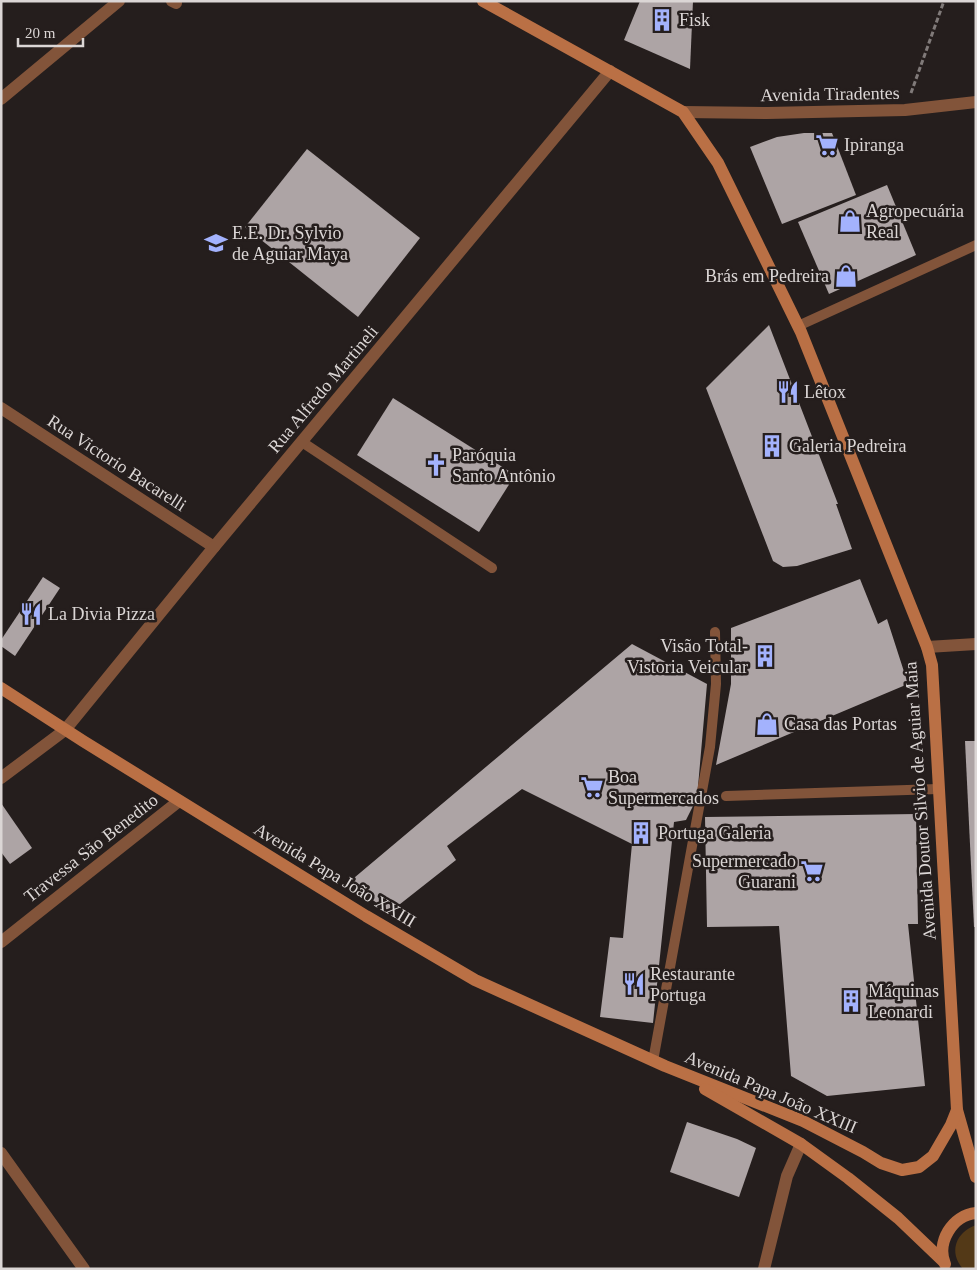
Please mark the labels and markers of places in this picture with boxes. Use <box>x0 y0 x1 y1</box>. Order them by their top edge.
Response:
building icon: Fisk <box>649 7 675 33</box>
place label: Fisk <box>679 10 710 30</box>
supermarket icon: Ipiranga <box>814 132 840 158</box>
place label: Ipiranga <box>844 135 904 155</box>
place label: Agropecuária Real <box>866 201 964 242</box>
shop icon: Agropecuária Real <box>837 208 863 234</box>
place label: E.E. Dr. Sylvio de Aguiar Maya <box>232 223 348 264</box>
school or university icon: E.E. Dr. Sylvio de Aguiar Maya <box>203 230 229 256</box>
shop icon: Brás em Pedreira <box>833 263 859 289</box>
place label: Brás em Pedreira <box>705 266 829 286</box>
restaurant icon: Lêtox <box>775 379 801 405</box>
place label: Lêtox <box>804 382 846 402</box>
building icon: Galeria Pedreira <box>759 433 785 459</box>
place label: Galeria Pedreira <box>789 436 906 456</box>
place label: Paróquia Santo Antônio <box>452 445 556 486</box>
church icon: Paróquia Santo Antônio <box>423 452 449 478</box>
restaurant icon: La Divia Pizza <box>18 601 44 627</box>
place label: La Divia Pizza <box>48 604 155 624</box>
place label: Visão Total- Vistoria Veicular <box>627 636 748 677</box>
building icon: Visão Total- Vistoria Veicular <box>752 643 778 669</box>
shop icon: Casa das Portas <box>754 711 780 737</box>
place label: Casa das Portas <box>784 714 897 734</box>
place label: Boa Supermercados <box>608 767 719 808</box>
supermarket icon: Boa Supermercados <box>579 774 605 800</box>
building icon: Portuga Galeria <box>628 820 654 846</box>
place label: Portuga Galeria <box>658 823 771 843</box>
place label: Supermercado Guarani <box>692 851 796 892</box>
supermarket icon: Supermercado Guarani <box>799 858 825 884</box>
place label: Restaurante Portuga <box>650 964 735 1005</box>
restaurant icon: Restaurante Portuga <box>621 971 647 997</box>
place label: Máquinas Leonardi <box>868 981 939 1022</box>
building icon: Máquinas Leonardi <box>838 988 864 1014</box>

